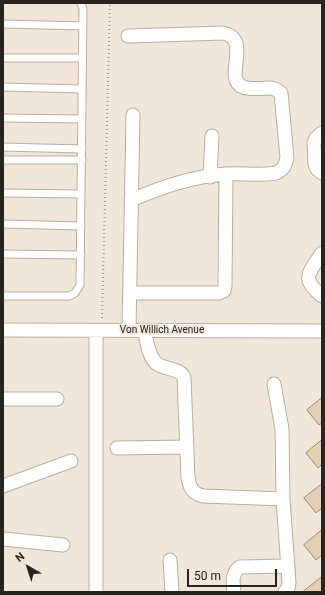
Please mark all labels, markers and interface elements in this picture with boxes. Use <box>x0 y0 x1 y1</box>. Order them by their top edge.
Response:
street label: Von Willich Avenue <box>120 324 204 336</box>
north arrow <box>8 547 48 587</box>
text: N <box>13 550 27 565</box>
scale bar <box>189 561 279 587</box>
text: 50 m <box>194 569 221 583</box>

